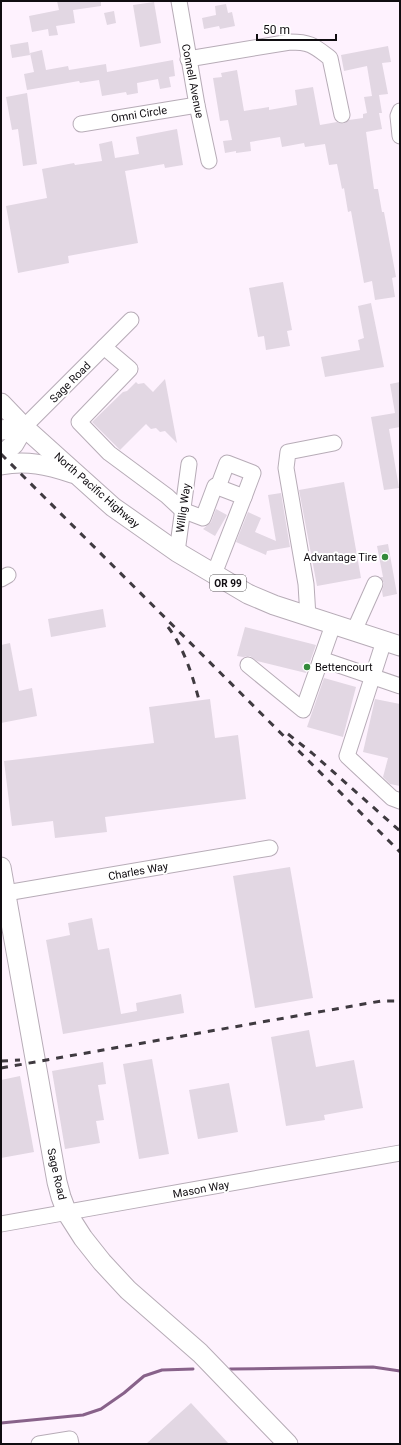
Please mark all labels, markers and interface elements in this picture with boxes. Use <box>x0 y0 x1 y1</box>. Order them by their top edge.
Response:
scale bar <box>257 16 336 42</box>
text: 50 m <box>263 23 290 37</box>
street label: Connell Avenue <box>179 43 206 120</box>
street label: Omni Circle <box>110 104 168 125</box>
street label: Sage Road <box>47 359 94 406</box>
street label: North Pacific Highway <box>51 450 142 531</box>
street label: Willig Way <box>174 482 194 534</box>
place label: Advantage Tire <box>304 551 377 564</box>
marker: Advantage Tire <box>380 552 390 562</box>
road number: OR 99 <box>210 575 246 591</box>
place label: Bettencourt <box>315 661 373 674</box>
marker: Bettencourt <box>302 662 312 672</box>
street label: Charles Way <box>107 860 170 883</box>
street label: Sage Road <box>44 1147 69 1201</box>
street label: Mason Way <box>172 1178 231 1201</box>

